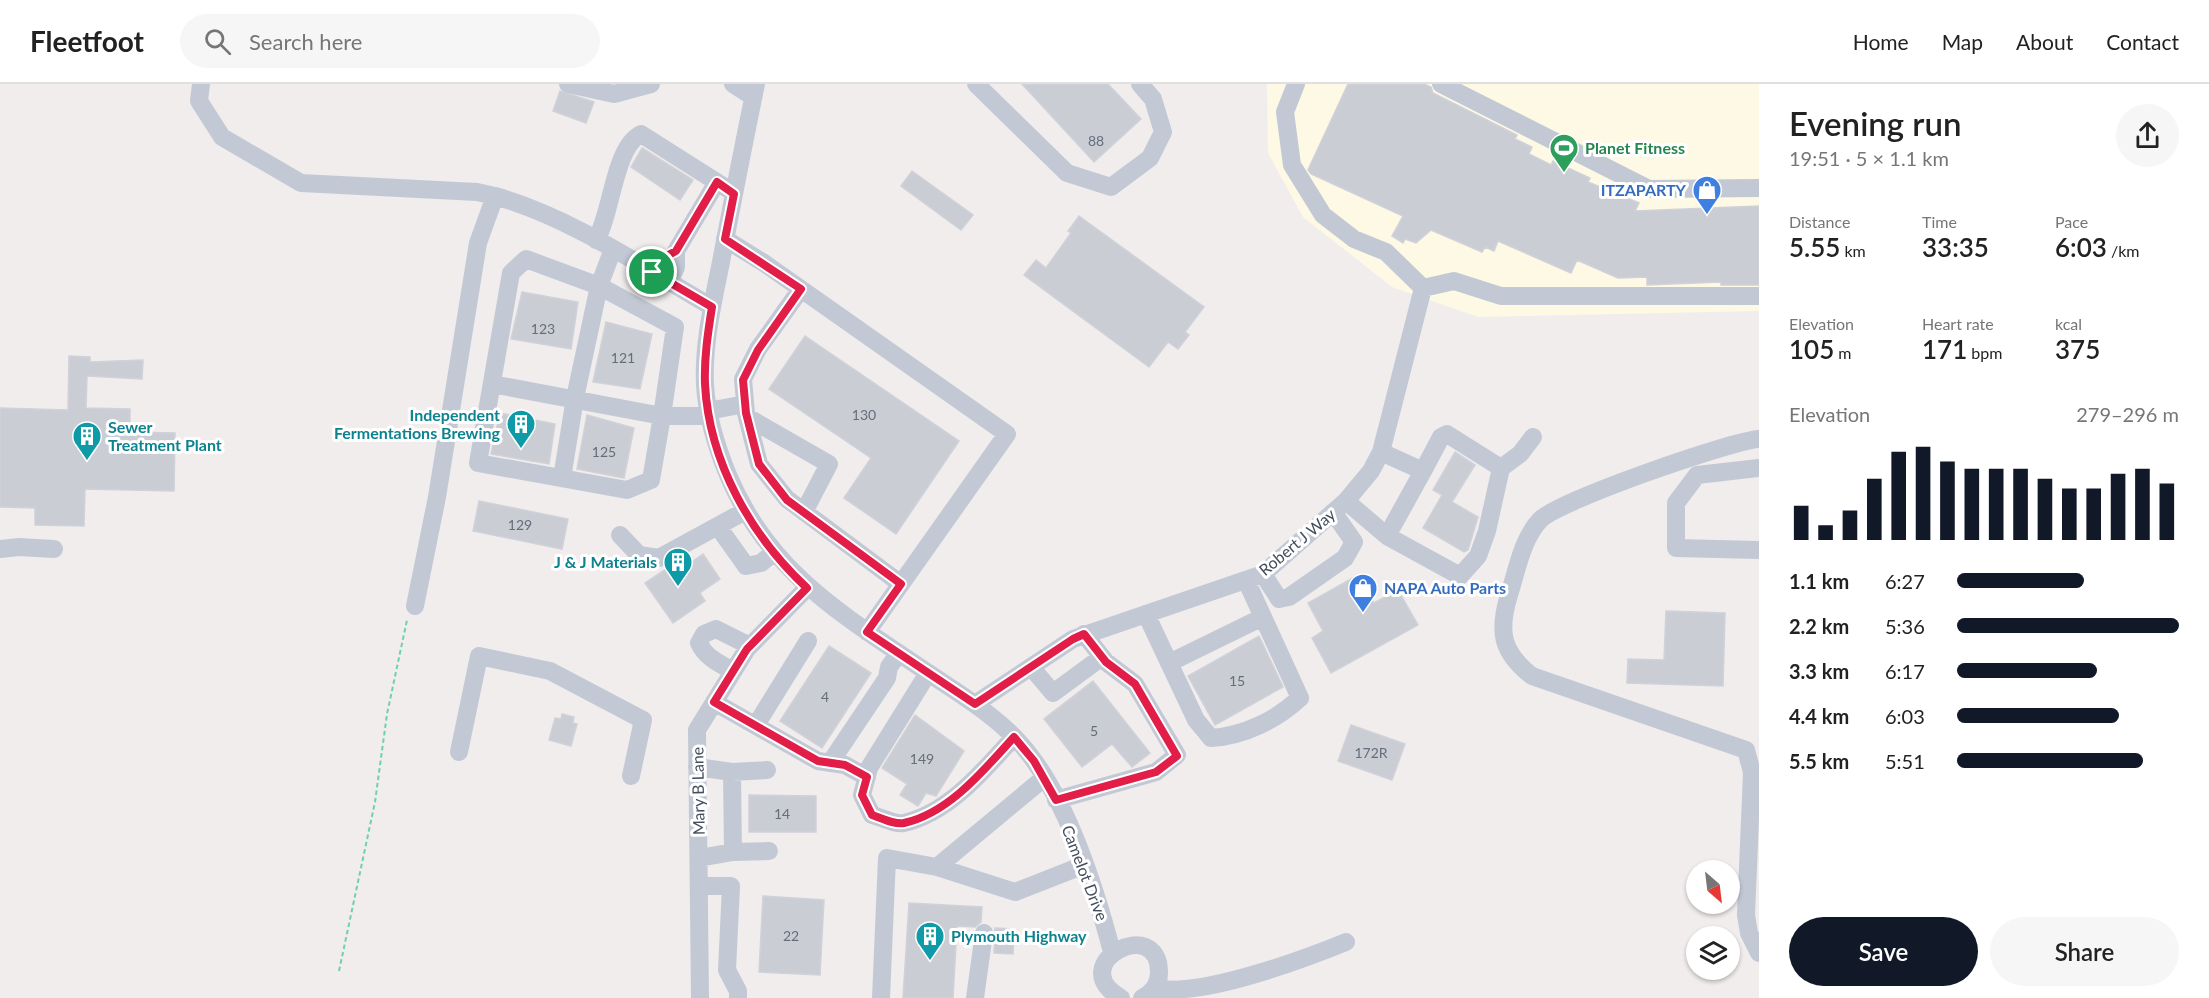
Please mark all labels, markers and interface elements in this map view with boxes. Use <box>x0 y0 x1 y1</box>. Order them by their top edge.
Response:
search box <box>180 14 600 68</box>
text: Fleetfoot <box>30 24 144 58</box>
icon: search <box>201 25 234 58</box>
text: Search here <box>249 28 362 55</box>
text: Home <box>1853 29 1909 54</box>
text: Map <box>1942 29 1983 54</box>
text: About <box>2016 29 2073 54</box>
text: Contact <box>2106 29 2179 54</box>
text: Evening run <box>1789 103 1962 143</box>
button: share <box>2116 104 2179 167</box>
house number: 88 <box>1088 132 1104 149</box>
sports icon: Planet Fitness <box>1548 132 1580 174</box>
place label: Planet Fitness <box>1585 138 1685 157</box>
text: 19:51 · 5 × 1.1 km <box>1789 146 1949 170</box>
shop icon: ITZAPARTY <box>1691 174 1723 216</box>
place label: ITZAPARTY <box>1601 180 1687 199</box>
text: Distance <box>1789 212 1850 231</box>
text: Time <box>1922 212 1957 231</box>
text: Pace <box>2055 212 2088 231</box>
text: 5.55 <box>1789 231 1840 263</box>
text: 33:35 <box>1922 231 1989 263</box>
text: 6:03 <box>2055 231 2107 263</box>
text: km <box>1840 241 1866 260</box>
text: /km <box>2107 241 2139 260</box>
pin <box>626 246 677 297</box>
icon: arrive <box>635 255 668 288</box>
text: Elevation <box>1789 314 1854 333</box>
text: Heart rate <box>1922 314 1994 333</box>
text: kcal <box>2055 314 2082 333</box>
house number: 123 <box>531 320 555 337</box>
text: 105 <box>1789 333 1834 365</box>
text: 171 <box>1922 333 1967 365</box>
text: 375 <box>2055 333 2100 365</box>
text: m <box>1834 343 1852 362</box>
text: bpm <box>1967 343 2002 362</box>
house number: 121 <box>611 349 635 366</box>
text: Elevation <box>1789 402 1870 426</box>
text: 279–296 m <box>2076 402 2179 426</box>
place label: Independent Fermentations Brewing <box>334 405 501 442</box>
house number: 130 <box>852 406 876 423</box>
building icon: Independent Fermentations Brewing <box>505 408 537 450</box>
place label: Sewer Treatment Plant <box>108 417 222 454</box>
building icon: Sewer Treatment Plant <box>71 420 103 462</box>
house number: 125 <box>592 443 616 460</box>
street label: Robert J Way <box>1255 504 1339 579</box>
house number: 129 <box>508 516 532 533</box>
building icon: J & J Materials <box>662 546 694 588</box>
place label: J & J Materials <box>554 552 657 571</box>
text: 1.1 km <box>1789 569 1849 593</box>
text: 6:27 <box>1885 569 1925 593</box>
shop icon: NAPA Auto Parts <box>1347 572 1379 614</box>
place label: NAPA Auto Parts <box>1384 578 1506 597</box>
text: 2.2 km <box>1789 614 1849 638</box>
text: 5:36 <box>1885 614 1925 638</box>
text: 3.3 km <box>1789 659 1849 683</box>
text: 6:17 <box>1885 659 1925 683</box>
house number: 15 <box>1229 672 1245 689</box>
house number: 4 <box>821 688 829 705</box>
text: 4.4 km <box>1789 704 1849 728</box>
text: 6:03 <box>1885 704 1925 728</box>
house number: 5 <box>1090 722 1098 739</box>
house number: 172R <box>1354 744 1388 761</box>
street label: Mary B Lane <box>687 747 708 835</box>
text: 5.5 km <box>1789 749 1849 773</box>
text: 5:51 <box>1885 749 1925 773</box>
house number: 149 <box>910 750 934 767</box>
house number: 14 <box>774 805 790 822</box>
street label: Camelot Drive <box>1059 822 1112 923</box>
north arrow <box>1686 860 1740 914</box>
map controls <box>1686 860 1740 980</box>
button: Save <box>1789 917 1978 986</box>
button: Share <box>1990 917 2179 986</box>
building icon: Plymouth Highway <box>914 920 946 962</box>
place label: Plymouth Highway <box>951 926 1087 945</box>
button: layers <box>1686 926 1740 980</box>
house number: 22 <box>783 927 799 944</box>

